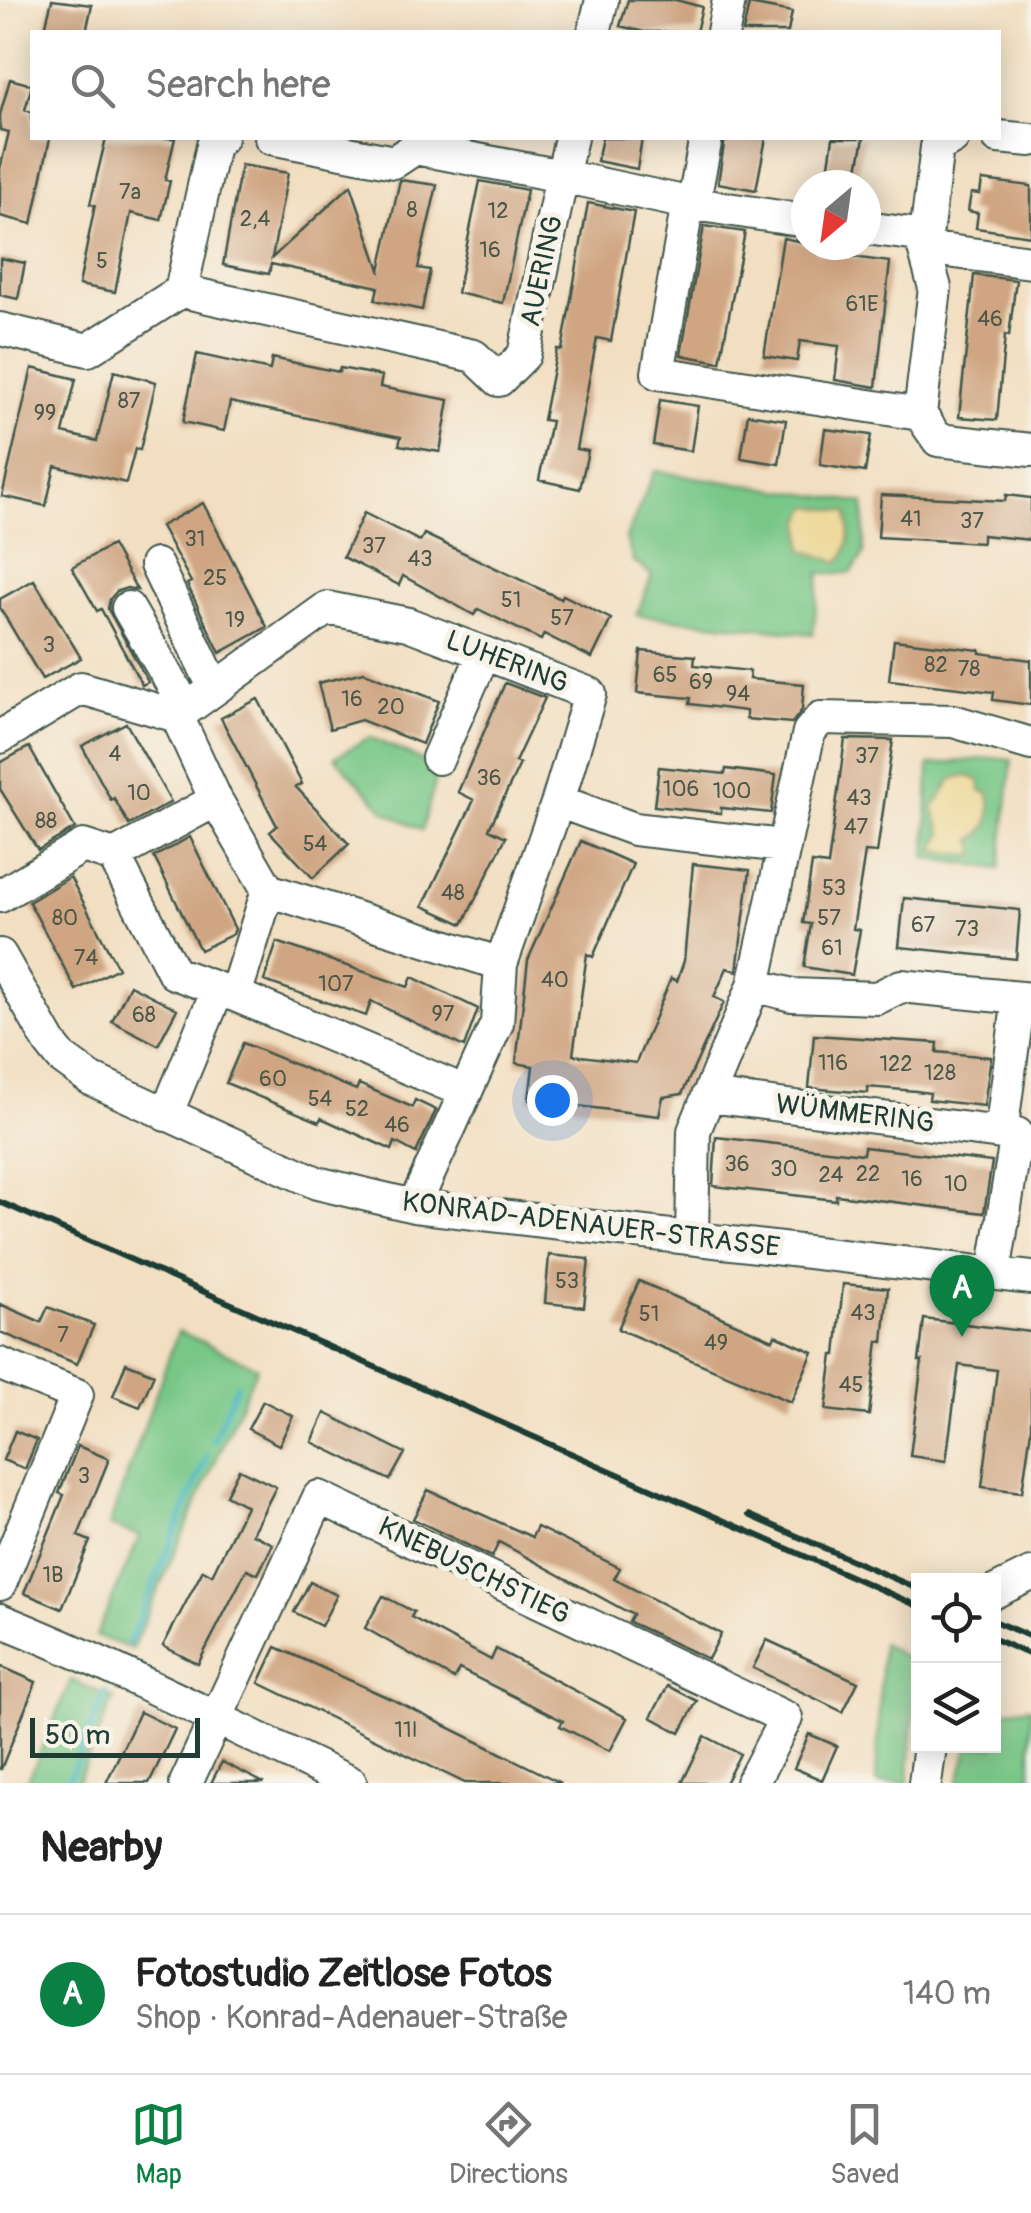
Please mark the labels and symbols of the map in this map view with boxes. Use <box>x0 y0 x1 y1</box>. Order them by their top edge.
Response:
north arrow <box>791 170 881 260</box>
house number: 7a <box>119 178 141 206</box>
house number: 8 <box>406 196 418 224</box>
house number: 12 <box>488 197 508 225</box>
house number: 2,4 <box>240 205 271 233</box>
street label: AUERING <box>513 212 571 330</box>
house number: 16 <box>479 236 501 264</box>
house number: 5 <box>96 247 108 275</box>
house number: 61E <box>846 290 878 318</box>
house number: 46 <box>977 305 1003 333</box>
house number: 87 <box>118 387 141 415</box>
house number: 99 <box>34 399 56 427</box>
house number: 41 <box>900 505 922 533</box>
house number: 37 <box>960 507 984 535</box>
house number: 31 <box>185 525 205 553</box>
house number: 37 <box>362 532 386 560</box>
house number: 43 <box>407 545 433 573</box>
house number: 25 <box>203 564 227 592</box>
house number: 51 <box>501 586 521 614</box>
house number: 57 <box>550 604 574 632</box>
house number: 19 <box>225 606 245 634</box>
street label: LUHERING <box>441 623 573 701</box>
house number: 3 <box>43 631 55 659</box>
house number: 82 <box>924 651 948 679</box>
house number: 78 <box>958 655 980 683</box>
house number: 65 <box>653 661 677 689</box>
house number: 69 <box>689 668 713 696</box>
house number: 94 <box>726 680 750 708</box>
house number: 16 <box>341 685 363 713</box>
house number: 20 <box>377 693 405 721</box>
house number: 4 <box>109 740 122 768</box>
house number: 37 <box>855 742 879 770</box>
house number: 36 <box>476 764 502 792</box>
house number: 106 <box>663 775 699 803</box>
house number: 100 <box>713 777 751 805</box>
house number: 10 <box>127 779 151 807</box>
house number: 43 <box>846 784 872 812</box>
house number: 88 <box>35 807 57 835</box>
house number: 47 <box>844 813 869 841</box>
house number: 54 <box>303 830 328 858</box>
house number: 53 <box>822 874 846 902</box>
house number: 48 <box>441 879 465 907</box>
house number: 80 <box>52 904 78 932</box>
house number: 57 <box>817 904 841 932</box>
house number: 67 <box>911 911 935 939</box>
house number: 73 <box>955 915 979 943</box>
house number: 61 <box>821 934 843 962</box>
house number: 74 <box>74 944 98 972</box>
house number: 40 <box>541 966 569 994</box>
house number: 107 <box>318 970 354 998</box>
house number: 97 <box>432 1000 455 1028</box>
house number: 68 <box>132 1001 156 1029</box>
house number: 116 <box>818 1049 848 1077</box>
house number: 122 <box>879 1050 913 1078</box>
house number: 128 <box>924 1059 956 1087</box>
house number: 60 <box>259 1065 287 1093</box>
your location <box>527 1075 578 1126</box>
house number: 54 <box>308 1085 333 1113</box>
street label: WÜMMERING <box>774 1087 936 1141</box>
house number: 52 <box>345 1095 369 1123</box>
house number: 46 <box>384 1111 410 1139</box>
house number: 36 <box>724 1150 750 1178</box>
house number: 30 <box>770 1155 798 1183</box>
house number: 22 <box>856 1160 880 1188</box>
house number: 24 <box>818 1161 844 1189</box>
house number: 16 <box>901 1165 923 1193</box>
house number: 10 <box>944 1170 968 1198</box>
street label: KONRAD-ADENAUER-STRASSE <box>400 1184 782 1266</box>
pin: A <box>930 1254 994 1337</box>
house number: 53 <box>555 1267 579 1295</box>
house number: 43 <box>850 1299 876 1327</box>
house number: 51 <box>639 1300 659 1328</box>
house number: 7 <box>57 1321 69 1349</box>
house number: 49 <box>704 1329 728 1357</box>
house number: 45 <box>839 1371 863 1399</box>
house number: 3 <box>78 1462 90 1490</box>
street label: KNEBUSCHSTIEG <box>372 1509 576 1633</box>
house number: 1B <box>42 1561 64 1589</box>
scale bar <box>30 1713 200 1758</box>
house number: 11I <box>394 1716 418 1744</box>

